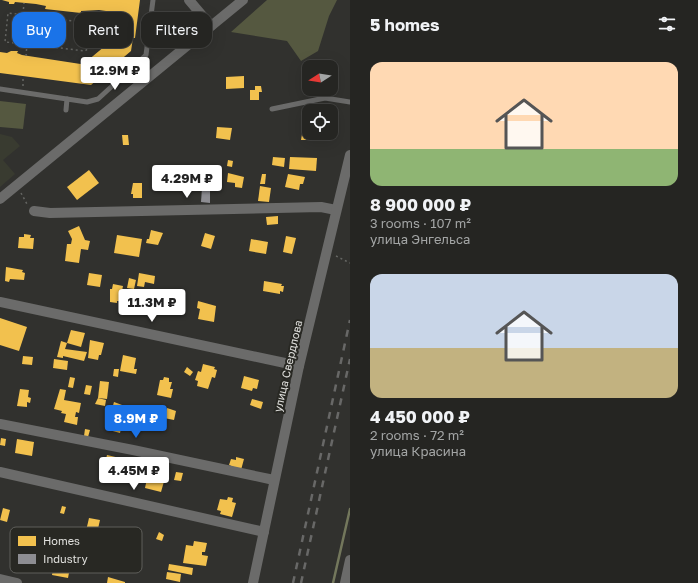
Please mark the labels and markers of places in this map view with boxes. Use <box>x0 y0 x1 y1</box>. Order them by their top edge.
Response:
pin: 12.9M ₽ <box>78 57 152 91</box>
pin: 4.29M ₽ <box>150 165 224 199</box>
pin: 11.3M ₽ <box>115 289 189 323</box>
pin: 8.9M ₽ <box>103 405 169 439</box>
pin: 4.45M ₽ <box>97 457 171 491</box>

